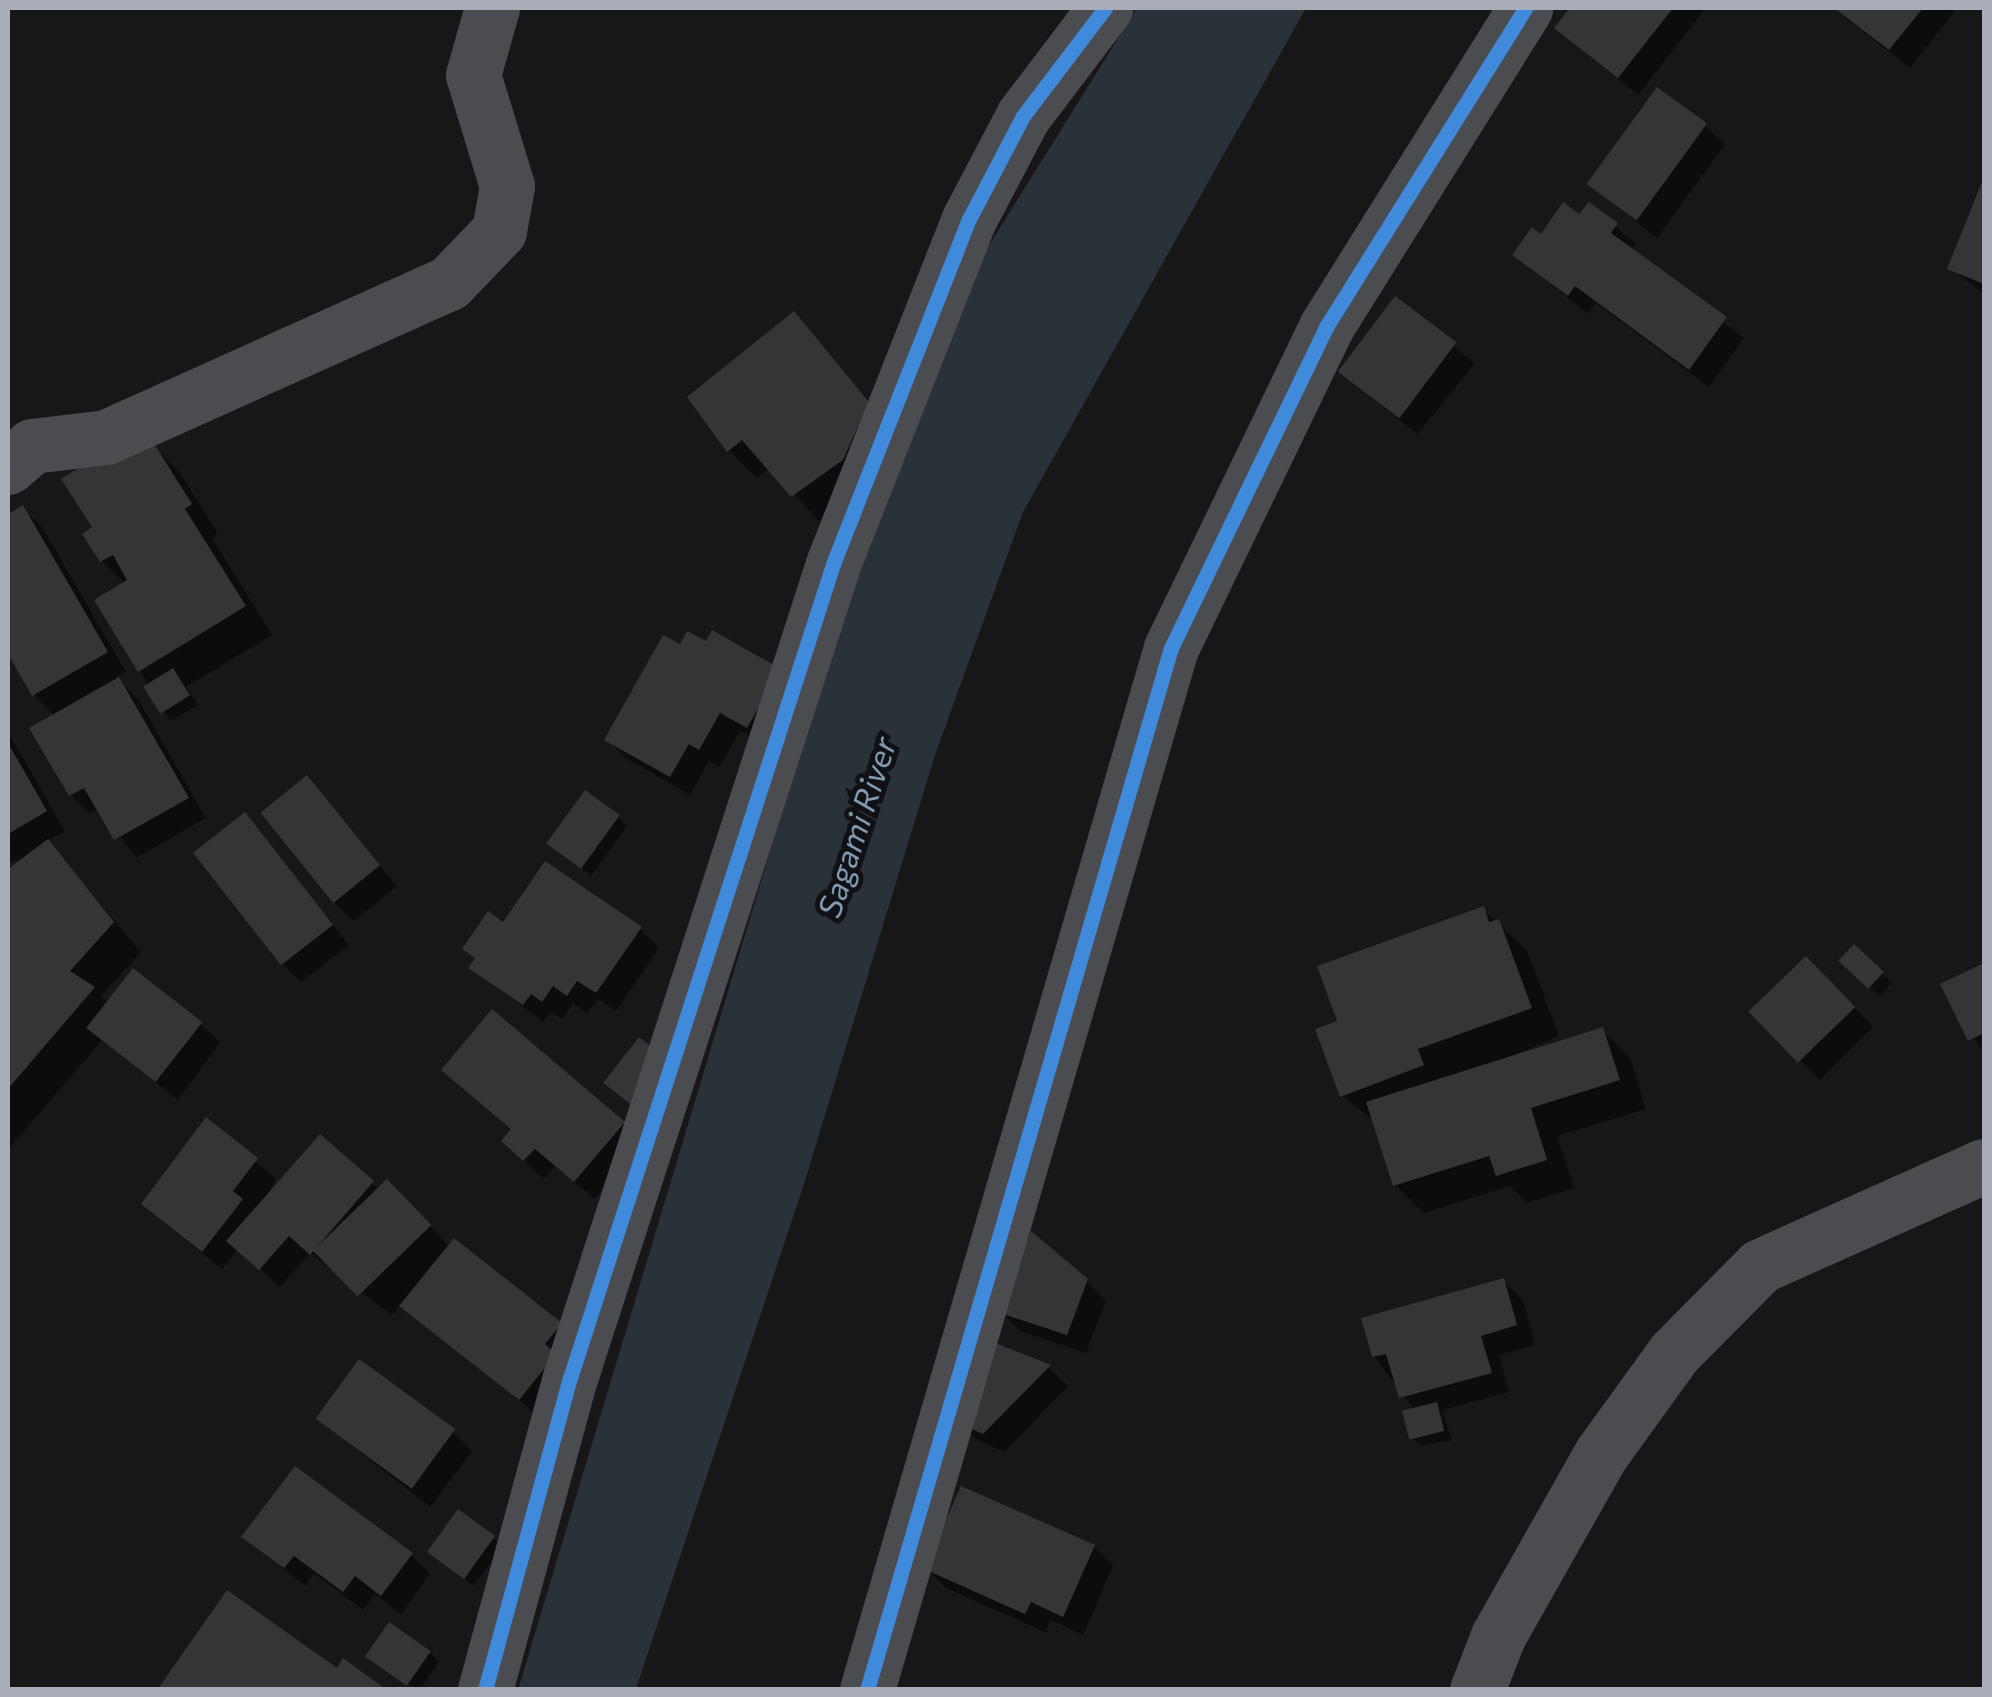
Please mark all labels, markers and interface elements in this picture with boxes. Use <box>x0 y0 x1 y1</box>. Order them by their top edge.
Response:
water label: Sagami River <box>809 732 903 922</box>

